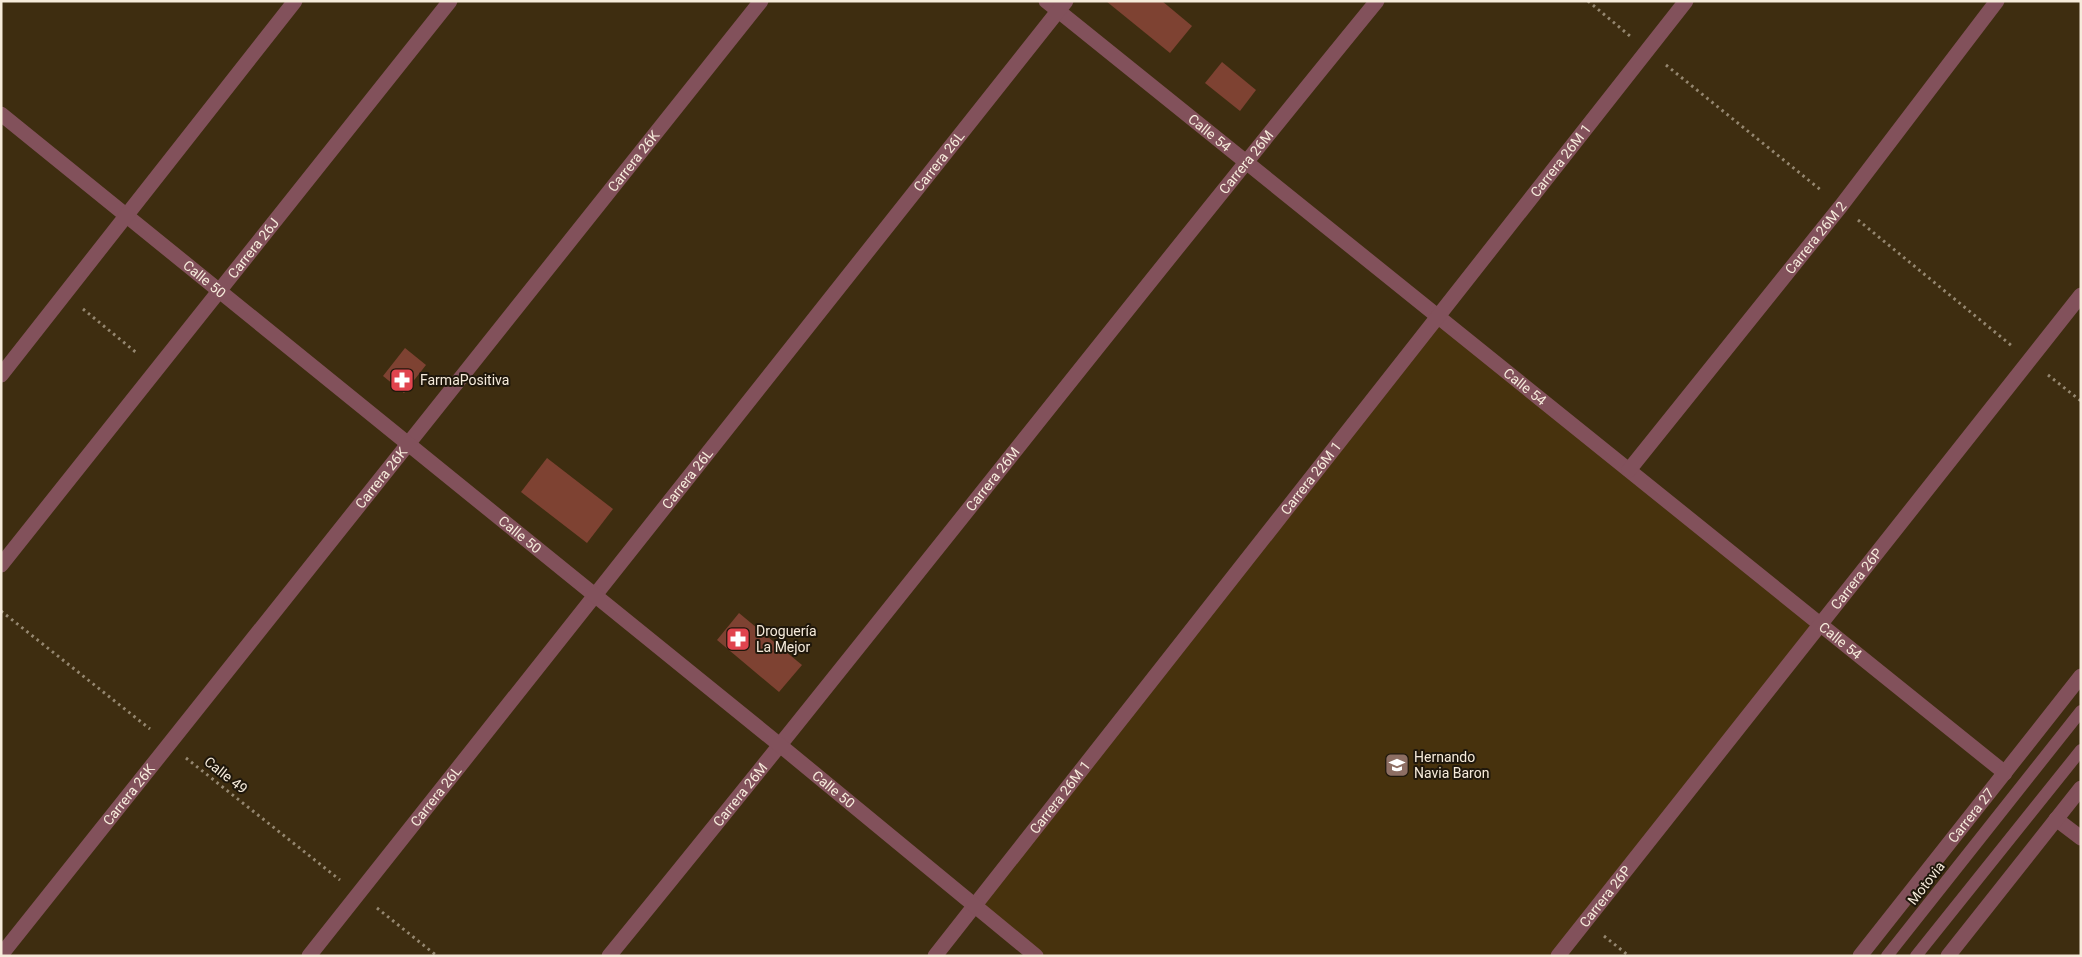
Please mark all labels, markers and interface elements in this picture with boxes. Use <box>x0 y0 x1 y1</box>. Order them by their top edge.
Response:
street label: Calle 54 <box>1185 111 1234 155</box>
street label: Carrera 26M 1 <box>1527 121 1594 200</box>
street label: Carrera 26K <box>604 127 663 195</box>
street label: Carrera 26M <box>1216 127 1277 197</box>
street label: Carrera 26L <box>910 128 968 195</box>
street label: Carrera 26M 2 <box>1782 198 1850 277</box>
street label: Carrera 26J <box>224 215 282 282</box>
street label: Calle 50 <box>180 257 229 301</box>
street label: Calle 54 <box>1500 365 1550 409</box>
pharmacy icon: FarmaPositiva <box>389 367 415 393</box>
place label: FarmaPositiva <box>420 372 509 388</box>
street label: Carrera 26M 1 <box>1277 438 1344 518</box>
street label: Carrera 26K <box>352 444 410 512</box>
street label: Carrera 26M <box>962 444 1023 514</box>
street label: Carrera 26L <box>659 445 716 512</box>
street label: Calle 50 <box>495 513 545 557</box>
street label: Carrera 26P <box>1827 545 1886 613</box>
street label: Calle 54 <box>1816 619 1865 663</box>
place label: Droguería La Mejor <box>756 623 817 655</box>
pharmacy icon: Droguería La Mejor <box>725 626 751 652</box>
place label: Hernando Navia Baron <box>1414 749 1489 781</box>
school or university icon: Hernando Navia Baron <box>1384 752 1410 778</box>
street label: Calle 49 <box>201 753 251 797</box>
street label: Carrera 26M 1 <box>1026 757 1094 837</box>
street label: Carrera 26M <box>710 760 771 830</box>
street label: Carrera 26K <box>100 761 158 828</box>
street label: Carrera 26L <box>407 762 465 829</box>
street label: Calle 50 <box>809 767 858 812</box>
street label: Carrera 27 <box>1945 785 1997 846</box>
street label: Motovia <box>1904 858 1948 908</box>
street label: Carrera 26P <box>1576 862 1634 930</box>

